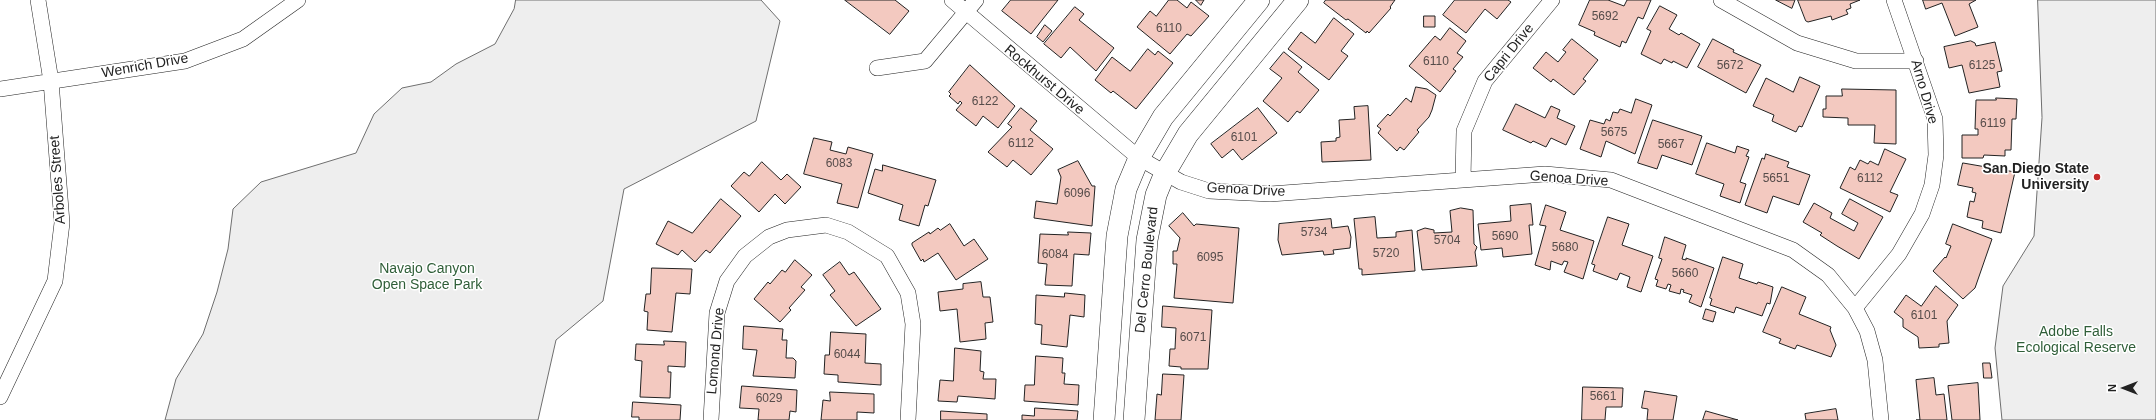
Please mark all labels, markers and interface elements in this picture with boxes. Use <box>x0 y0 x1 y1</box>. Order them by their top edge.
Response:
house number: 5692 <box>1592 10 1618 24</box>
street label: Capri Drive <box>1480 21 1538 85</box>
house number: 6110 <box>1156 22 1182 36</box>
street label: Rockhurst Drive <box>1000 42 1088 118</box>
street label: Wenrich Drive <box>100 50 190 82</box>
house number: 6110 <box>1423 55 1449 69</box>
street label: Arno Drive <box>1907 58 1941 126</box>
house number: 5672 <box>1717 59 1743 73</box>
house number: 6125 <box>1969 59 1995 73</box>
house number: 6122 <box>972 95 998 109</box>
house number: 6119 <box>1980 117 2006 131</box>
house number: 5675 <box>1601 126 1627 140</box>
house number: 6101 <box>1231 131 1257 145</box>
street label: Arboles Street <box>47 135 69 225</box>
house number: 6112 <box>1008 137 1034 151</box>
house number: 5667 <box>1658 138 1684 152</box>
house number: 6083 <box>826 157 852 171</box>
place label: San Diego State University <box>1982 161 2089 194</box>
street label: Genoa Drive <box>1529 168 1609 190</box>
house number: 5651 <box>1763 172 1789 186</box>
house number: 6112 <box>1857 172 1883 186</box>
marker: San Diego State University <box>2092 172 2102 182</box>
street label: Genoa Drive <box>1206 180 1286 200</box>
house number: 6096 <box>1064 187 1090 201</box>
street label: Del Cerro Boulevard <box>1132 206 1162 334</box>
house number: 5734 <box>1301 226 1327 240</box>
house number: 5690 <box>1492 230 1518 244</box>
house number: 5704 <box>1434 234 1460 248</box>
house number: 5680 <box>1552 241 1578 255</box>
house number: 5720 <box>1373 247 1399 261</box>
house number: 6084 <box>1042 248 1068 262</box>
house number: 6095 <box>1197 251 1223 265</box>
park label: Navajo Canyon Open Space Park <box>372 261 482 294</box>
house number: 5660 <box>1672 267 1698 281</box>
street label: Lomond Drive <box>704 307 728 395</box>
house number: 6101 <box>1911 309 1937 323</box>
park label: Adobe Falls Ecological Reserve <box>2016 324 2136 356</box>
house number: 6071 <box>1180 331 1206 345</box>
house number: 6044 <box>834 348 860 362</box>
north arrow <box>2104 368 2144 408</box>
text: N <box>2106 384 2118 392</box>
house number: 5661 <box>1590 390 1616 404</box>
house number: 6029 <box>756 392 782 406</box>

